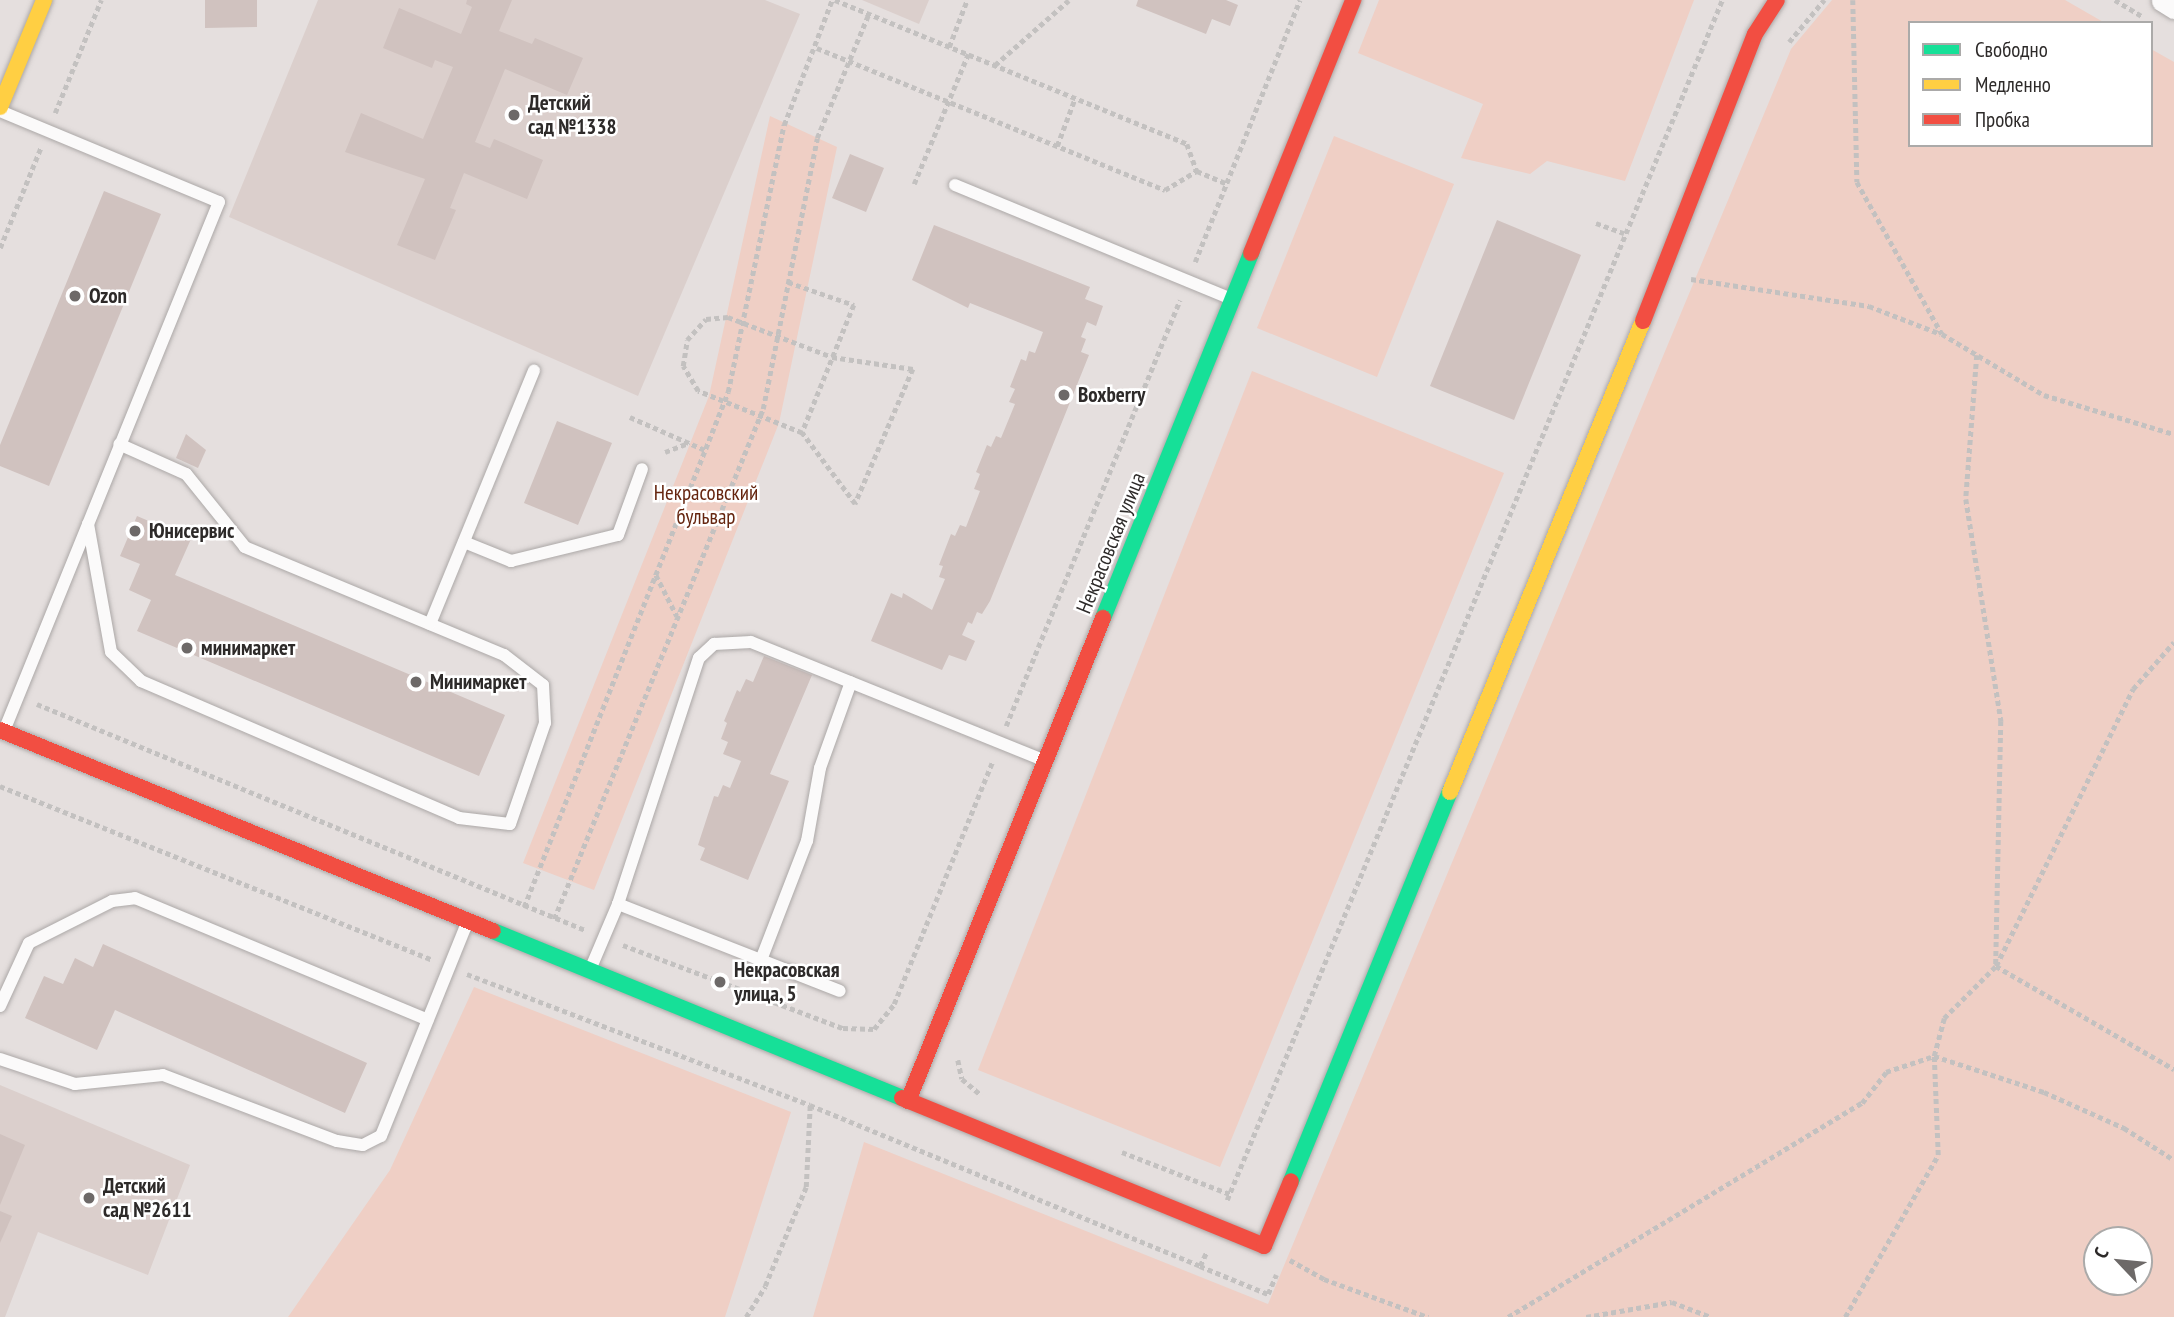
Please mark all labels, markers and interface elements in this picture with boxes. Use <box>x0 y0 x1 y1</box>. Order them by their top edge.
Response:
legend <box>1908 21 2153 147</box>
text: Свободно <box>1975 36 2048 63</box>
text: Медленно <box>1975 71 2051 98</box>
place label: Детский сад №1338 <box>528 90 616 140</box>
text: Пробка <box>1975 106 2030 133</box>
marker: Детский сад №1338 <box>506 107 522 123</box>
place label: Ozon <box>89 283 127 309</box>
marker: Ozon <box>67 288 83 304</box>
place label: Boxberry <box>1078 382 1145 408</box>
marker: Boxberry <box>1056 387 1072 403</box>
street label: Некрасовская улица <box>1071 469 1151 617</box>
park label: Некрасовский бульвар <box>654 480 758 530</box>
place label: Юнисервис <box>149 518 234 544</box>
marker: Юнисервис <box>127 523 143 539</box>
place label: минимаркет <box>201 635 295 661</box>
marker: минимаркет <box>179 640 195 656</box>
place label: Минимаркет <box>430 669 526 695</box>
marker: Минимаркет <box>408 674 424 690</box>
place label: Некрасовская улица, 5 <box>734 957 839 1007</box>
marker: Некрасовская улица, 5 <box>712 974 728 990</box>
place label: Детский сад №2611 <box>103 1173 191 1223</box>
marker: Детский сад №2611 <box>81 1190 97 1206</box>
north arrow <box>2083 1226 2153 1296</box>
text: С <box>2088 1244 2114 1262</box>

